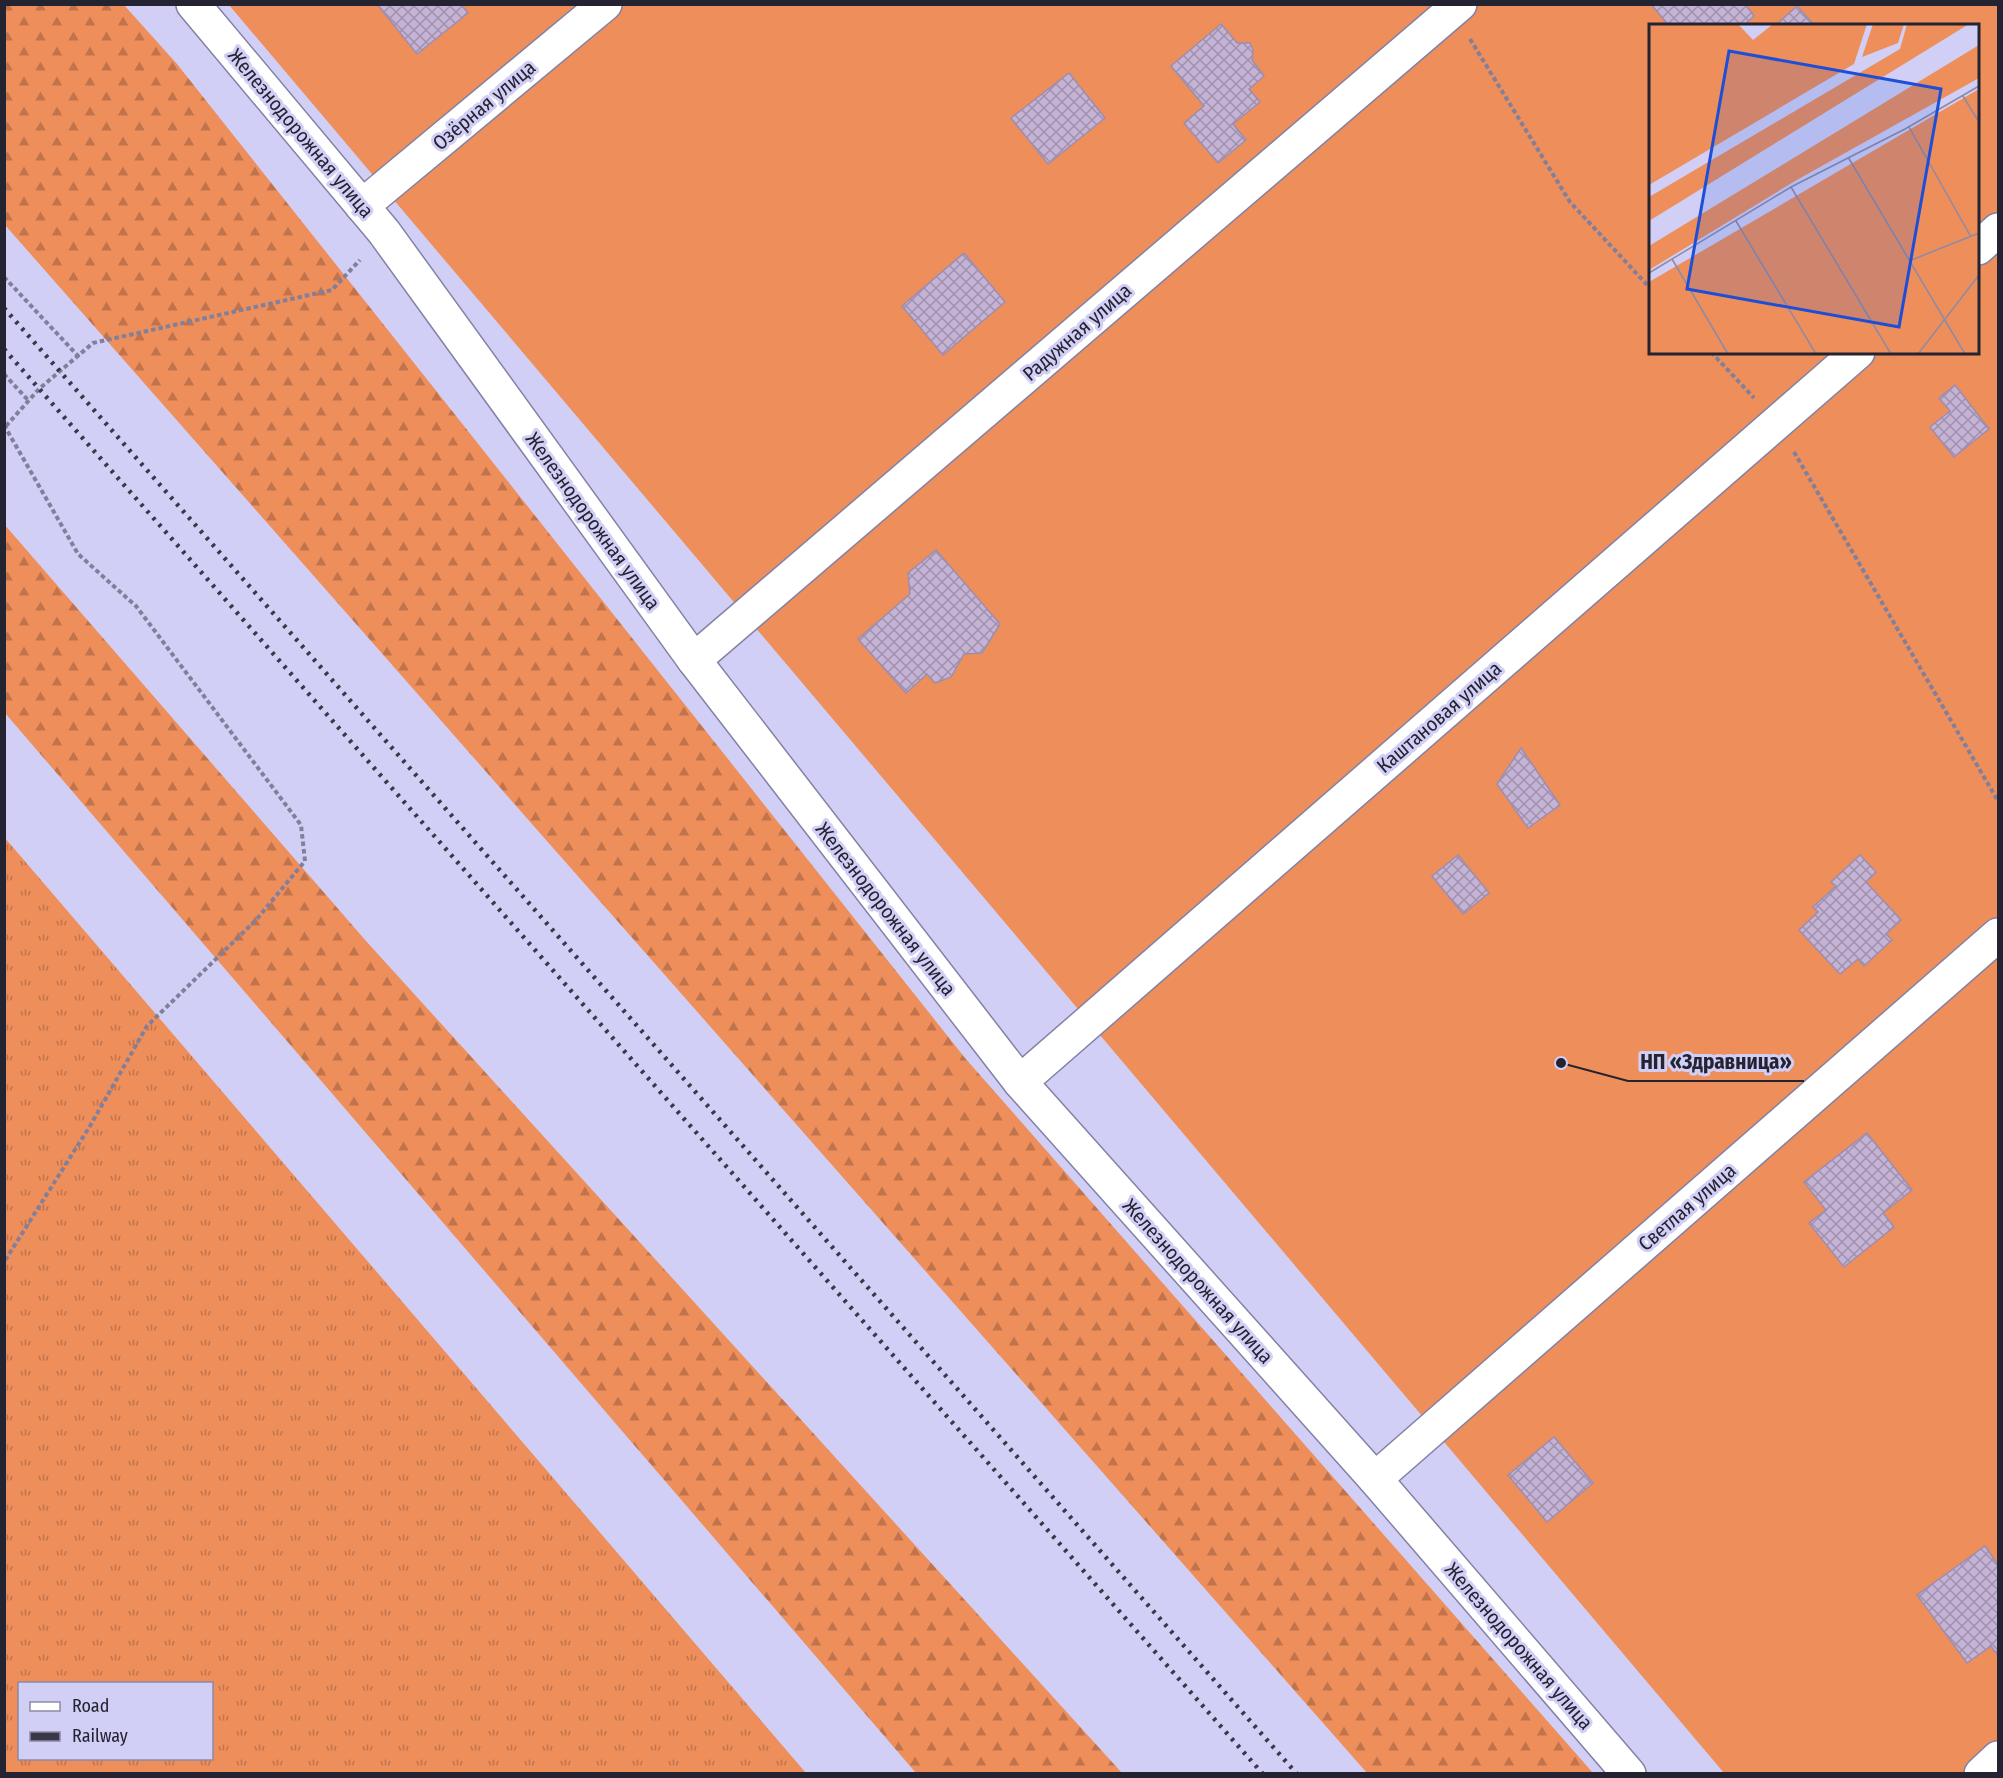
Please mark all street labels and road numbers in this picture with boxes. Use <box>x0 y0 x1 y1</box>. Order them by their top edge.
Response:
street label: Железнодорожная улица <box>223 44 379 222</box>
street label: Озёрная улица <box>428 55 540 155</box>
street label: Радужная улица <box>1018 278 1136 386</box>
street label: Железнодорожная улица <box>521 428 665 614</box>
street label: Каштановая улица <box>1372 656 1506 778</box>
street label: Железнодорожная улица <box>811 818 961 1000</box>
street label: Светлая улица <box>1633 1158 1741 1256</box>
street label: Железнодорожная улица <box>1118 1194 1278 1368</box>
street label: Железнодорожная улица <box>1440 1558 1598 1734</box>

